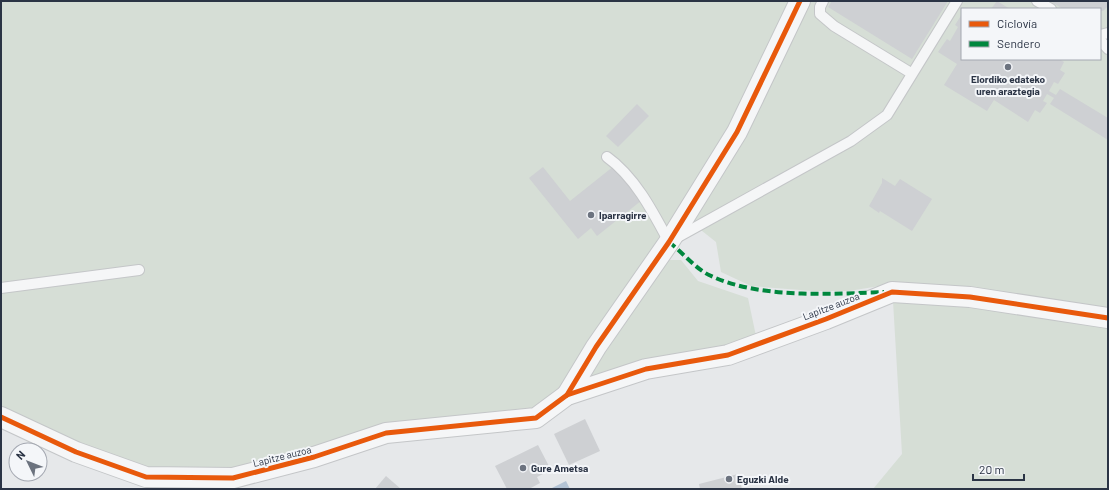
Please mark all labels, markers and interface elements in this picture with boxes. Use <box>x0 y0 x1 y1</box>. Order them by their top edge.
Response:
legend <box>961 8 1101 60</box>
text: Ciclovía <box>997 16 1037 30</box>
text: Sendero <box>997 36 1041 50</box>
marker: Elordiko edateko uren araztegia <box>1003 62 1013 72</box>
place label: Elordiko edateko uren araztegia <box>971 73 1045 97</box>
place label: Iparragirre <box>599 209 647 221</box>
marker: Iparragirre <box>586 210 596 220</box>
street label: Lapitze auzoa <box>801 290 861 322</box>
north arrow <box>8 442 48 482</box>
street label: Lapitze auzoa <box>252 443 312 469</box>
text: N <box>13 448 28 462</box>
scale bar <box>973 456 1024 482</box>
place label: Gure Ametsa <box>531 462 588 474</box>
text: 20 m <box>979 462 1005 476</box>
marker: Gure Ametsa <box>518 463 528 473</box>
place label: Eguzki Alde <box>737 473 789 485</box>
marker: Eguzki Alde <box>724 474 734 484</box>

